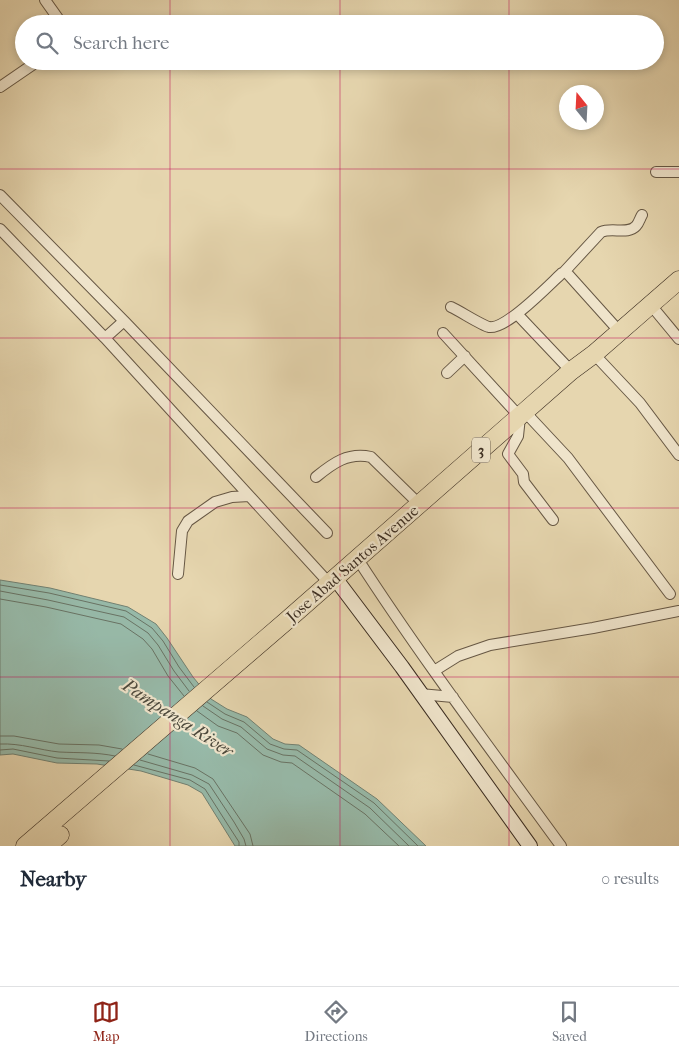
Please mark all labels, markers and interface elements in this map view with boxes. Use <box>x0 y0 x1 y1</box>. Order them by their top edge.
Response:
search box <box>15 15 664 70</box>
icon: search <box>33 29 61 57</box>
text: Search here <box>73 32 169 54</box>
north arrow <box>559 85 604 130</box>
road number: 3 <box>472 438 490 462</box>
street label: Jose Abad Santos Avenue <box>281 501 422 627</box>
water label: Pampanga River <box>118 674 239 763</box>
text: Nearby <box>20 867 86 891</box>
text: 0 results <box>601 869 659 888</box>
tab: Map <box>92 998 120 1045</box>
tab: Directions <box>305 998 368 1045</box>
tab: Saved <box>552 998 587 1045</box>

